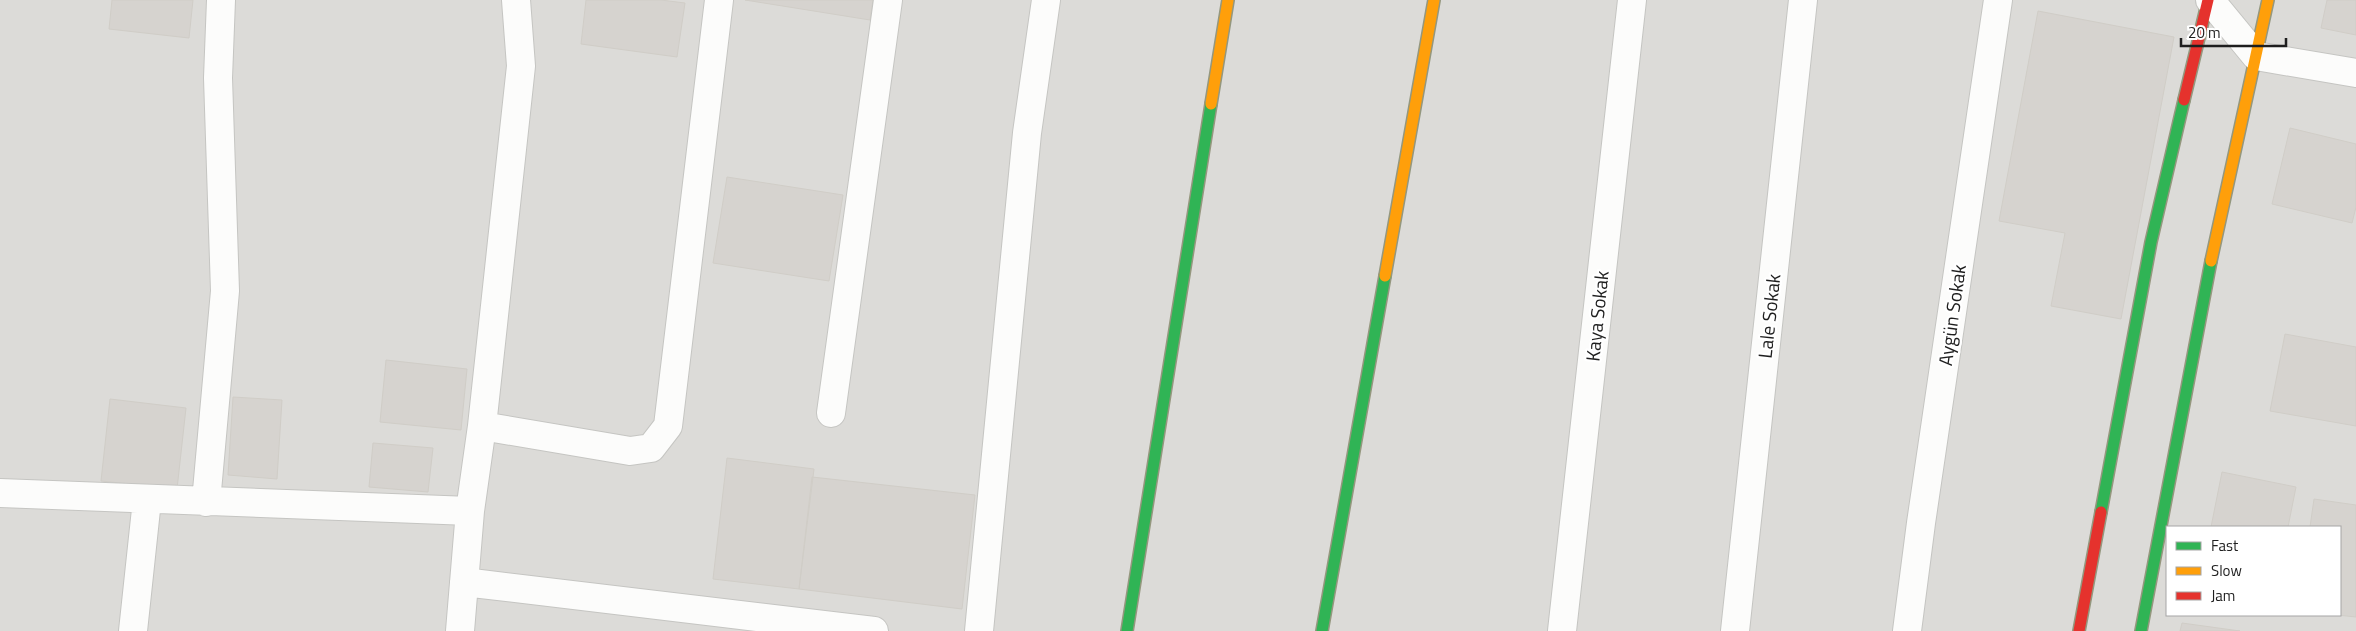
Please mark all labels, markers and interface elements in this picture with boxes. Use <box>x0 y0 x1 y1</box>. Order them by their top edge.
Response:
scale bar <box>2181 15 2286 47</box>
text: 20 m <box>2188 21 2221 44</box>
street label: Aygün Sokak <box>1930 262 1973 368</box>
street label: Kaya Sokak <box>1577 269 1616 363</box>
street label: Lale Sokak <box>1750 272 1787 360</box>
legend <box>2166 526 2341 616</box>
text: Fast <box>2211 534 2239 557</box>
text: Slow <box>2211 559 2242 582</box>
text: Jam <box>2211 584 2235 607</box>

